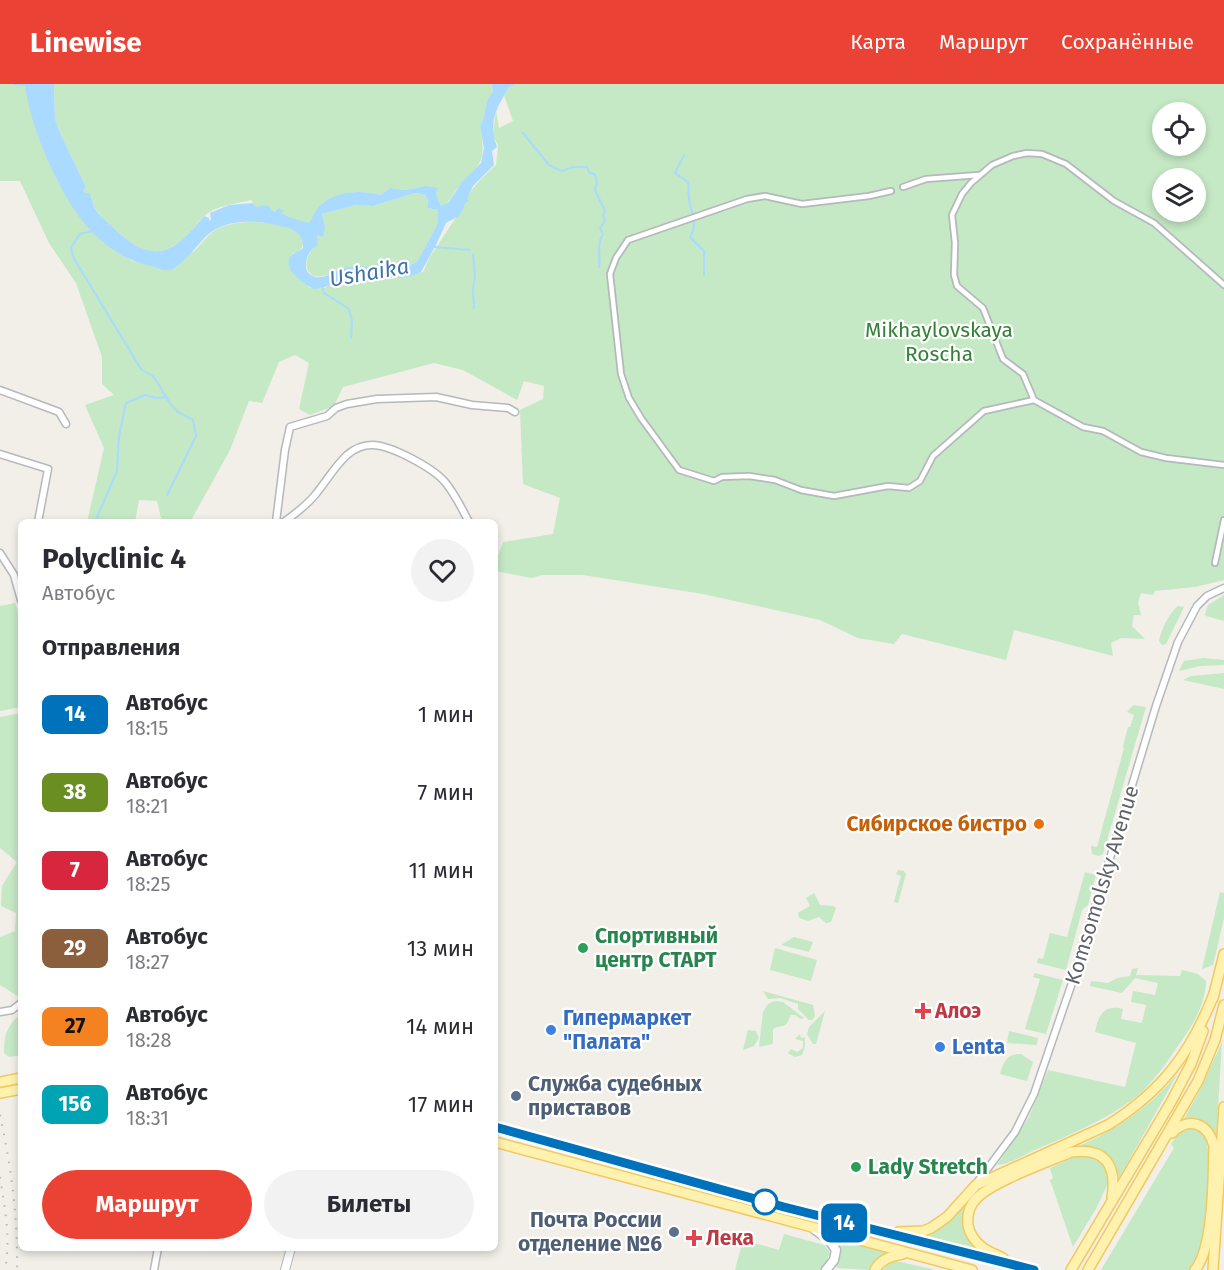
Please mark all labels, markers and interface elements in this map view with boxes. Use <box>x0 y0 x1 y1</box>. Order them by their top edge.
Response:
text: Linewise <box>30 26 142 59</box>
text: Карта <box>850 29 906 55</box>
text: Маршрут <box>939 29 1028 55</box>
text: Сохранённые <box>1061 29 1194 55</box>
map controls <box>1152 102 1206 222</box>
button: locate <box>1152 102 1206 156</box>
button: layers <box>1152 168 1206 222</box>
water label: Ushaika <box>327 252 411 293</box>
park label: Mikhaylovskaya Roscha <box>865 317 1013 367</box>
button: heart <box>411 539 474 602</box>
text: Polyclinic 4 <box>42 542 186 575</box>
text: Автобус <box>42 581 115 605</box>
text: Отправления <box>42 634 180 661</box>
text: Автобус <box>126 689 208 716</box>
text: 14 <box>64 701 86 727</box>
text: 1 мин <box>418 701 474 728</box>
text: 18:15 <box>126 716 168 740</box>
text: Автобус <box>126 767 208 794</box>
text: 38 <box>63 779 87 805</box>
text: 7 мин <box>417 779 474 806</box>
street label: Komsomolsky Avenue <box>1059 782 1145 988</box>
text: 18:21 <box>126 794 169 818</box>
place label: Сибирское бистро <box>846 811 1027 837</box>
marker: Сибирское бистро <box>1032 817 1046 831</box>
text: Автобус <box>126 845 208 872</box>
text: 7 <box>70 857 80 883</box>
text: 11 мин <box>408 857 474 884</box>
text: 18:25 <box>126 872 170 896</box>
text: Автобус <box>126 923 208 950</box>
place label: Спортивный центр СТАРТ <box>595 923 718 973</box>
text: 29 <box>64 935 86 961</box>
text: 13 мин <box>407 935 474 962</box>
marker: Спортивный центр СТАРТ <box>576 941 590 955</box>
text: 18:27 <box>126 950 169 974</box>
place label: Алоэ <box>934 998 981 1024</box>
text: Автобус <box>126 1001 208 1028</box>
marker: Алоэ <box>916 1004 930 1018</box>
place label: Гипермаркет "Палата" <box>563 1005 692 1055</box>
text: 27 <box>65 1013 85 1039</box>
text: 14 мин <box>406 1013 474 1040</box>
marker: Гипермаркет "Палата" <box>544 1023 558 1037</box>
text: 18:28 <box>126 1028 171 1052</box>
place label: Lenta <box>952 1034 1005 1060</box>
marker: Lenta <box>933 1040 947 1054</box>
place label: Служба судебных приставов <box>528 1071 702 1121</box>
text: Автобус <box>126 1079 208 1106</box>
marker: Служба судебных приставов <box>509 1089 523 1103</box>
text: 156 <box>59 1091 91 1117</box>
text: 17 мин <box>408 1091 474 1118</box>
text: 18:31 <box>126 1106 169 1130</box>
place label: Lady Stretch <box>868 1154 988 1180</box>
marker: Lady Stretch <box>849 1160 863 1174</box>
button: Маршрут <box>42 1170 252 1239</box>
button: Билеты <box>264 1170 474 1239</box>
unlabelled marker <box>752 1189 778 1215</box>
line badge: 14 <box>817 1204 871 1242</box>
place label: Почта России отделение №6 <box>518 1207 662 1257</box>
text: 14 <box>833 1210 855 1236</box>
marker: Почта России отделение №6 <box>667 1225 681 1239</box>
place label: Лека <box>706 1225 754 1251</box>
marker: Лека <box>687 1231 701 1245</box>

